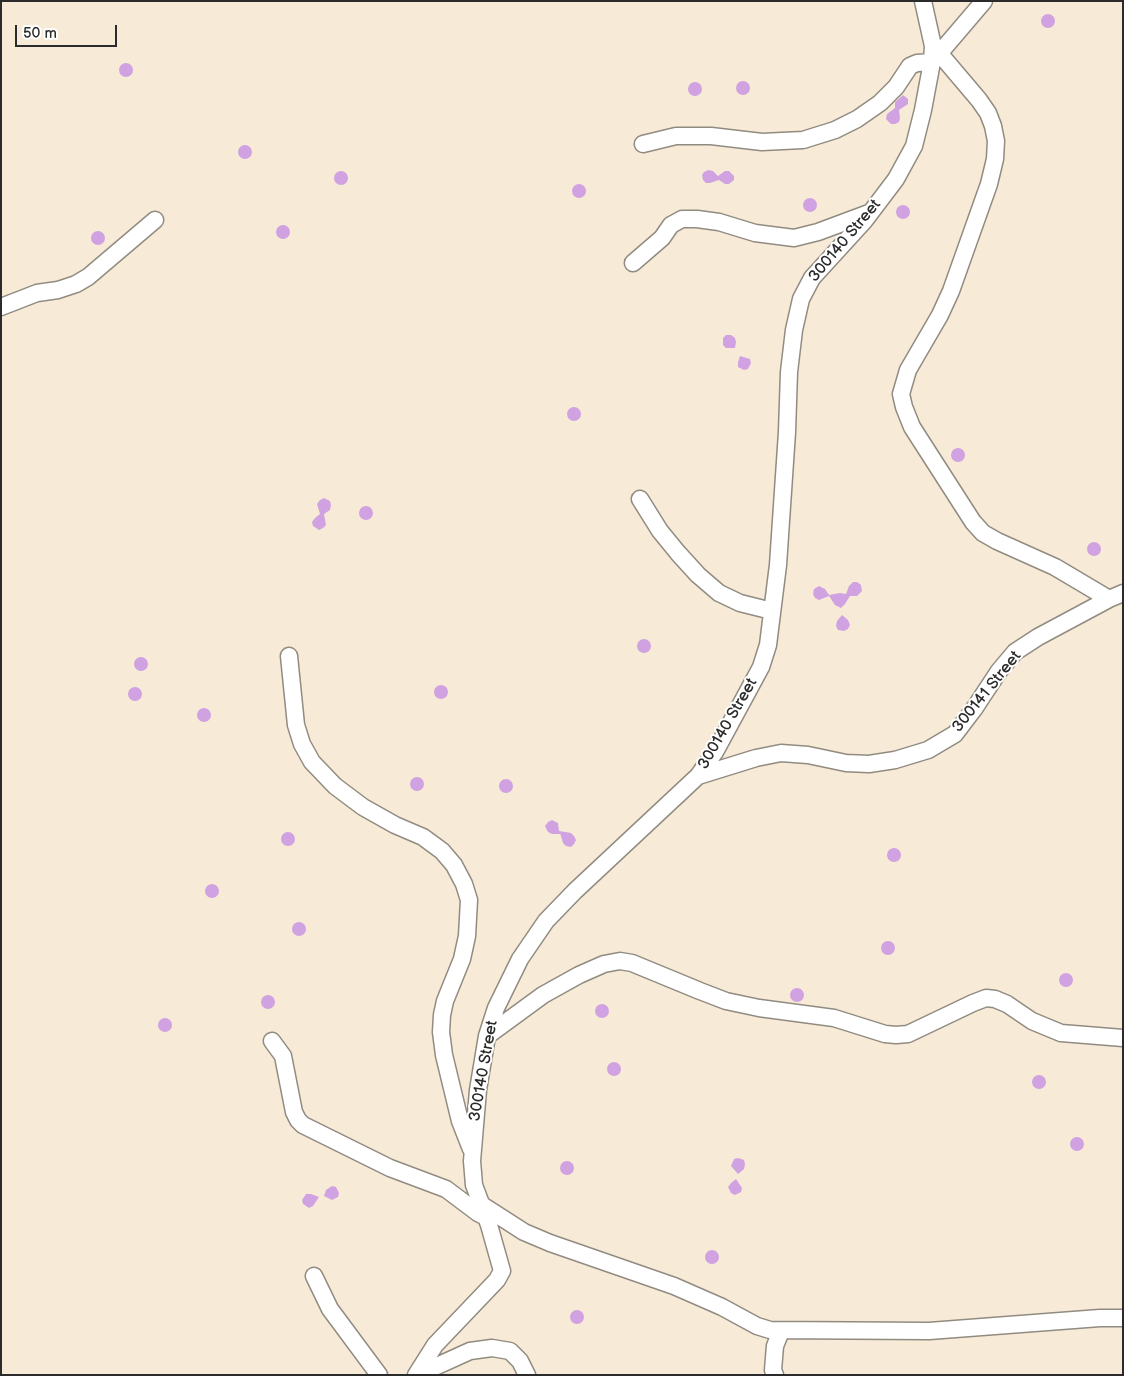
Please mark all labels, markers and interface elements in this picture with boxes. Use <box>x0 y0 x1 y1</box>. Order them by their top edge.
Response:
scale bar <box>18 15 120 47</box>
text: 50 m <box>23 24 57 43</box>
street label: 300140 Street <box>805 196 885 286</box>
street label: 300141 Street <box>948 647 1026 737</box>
street label: 300140 Street <box>694 675 762 773</box>
street label: 300140 Street <box>466 1019 502 1123</box>

